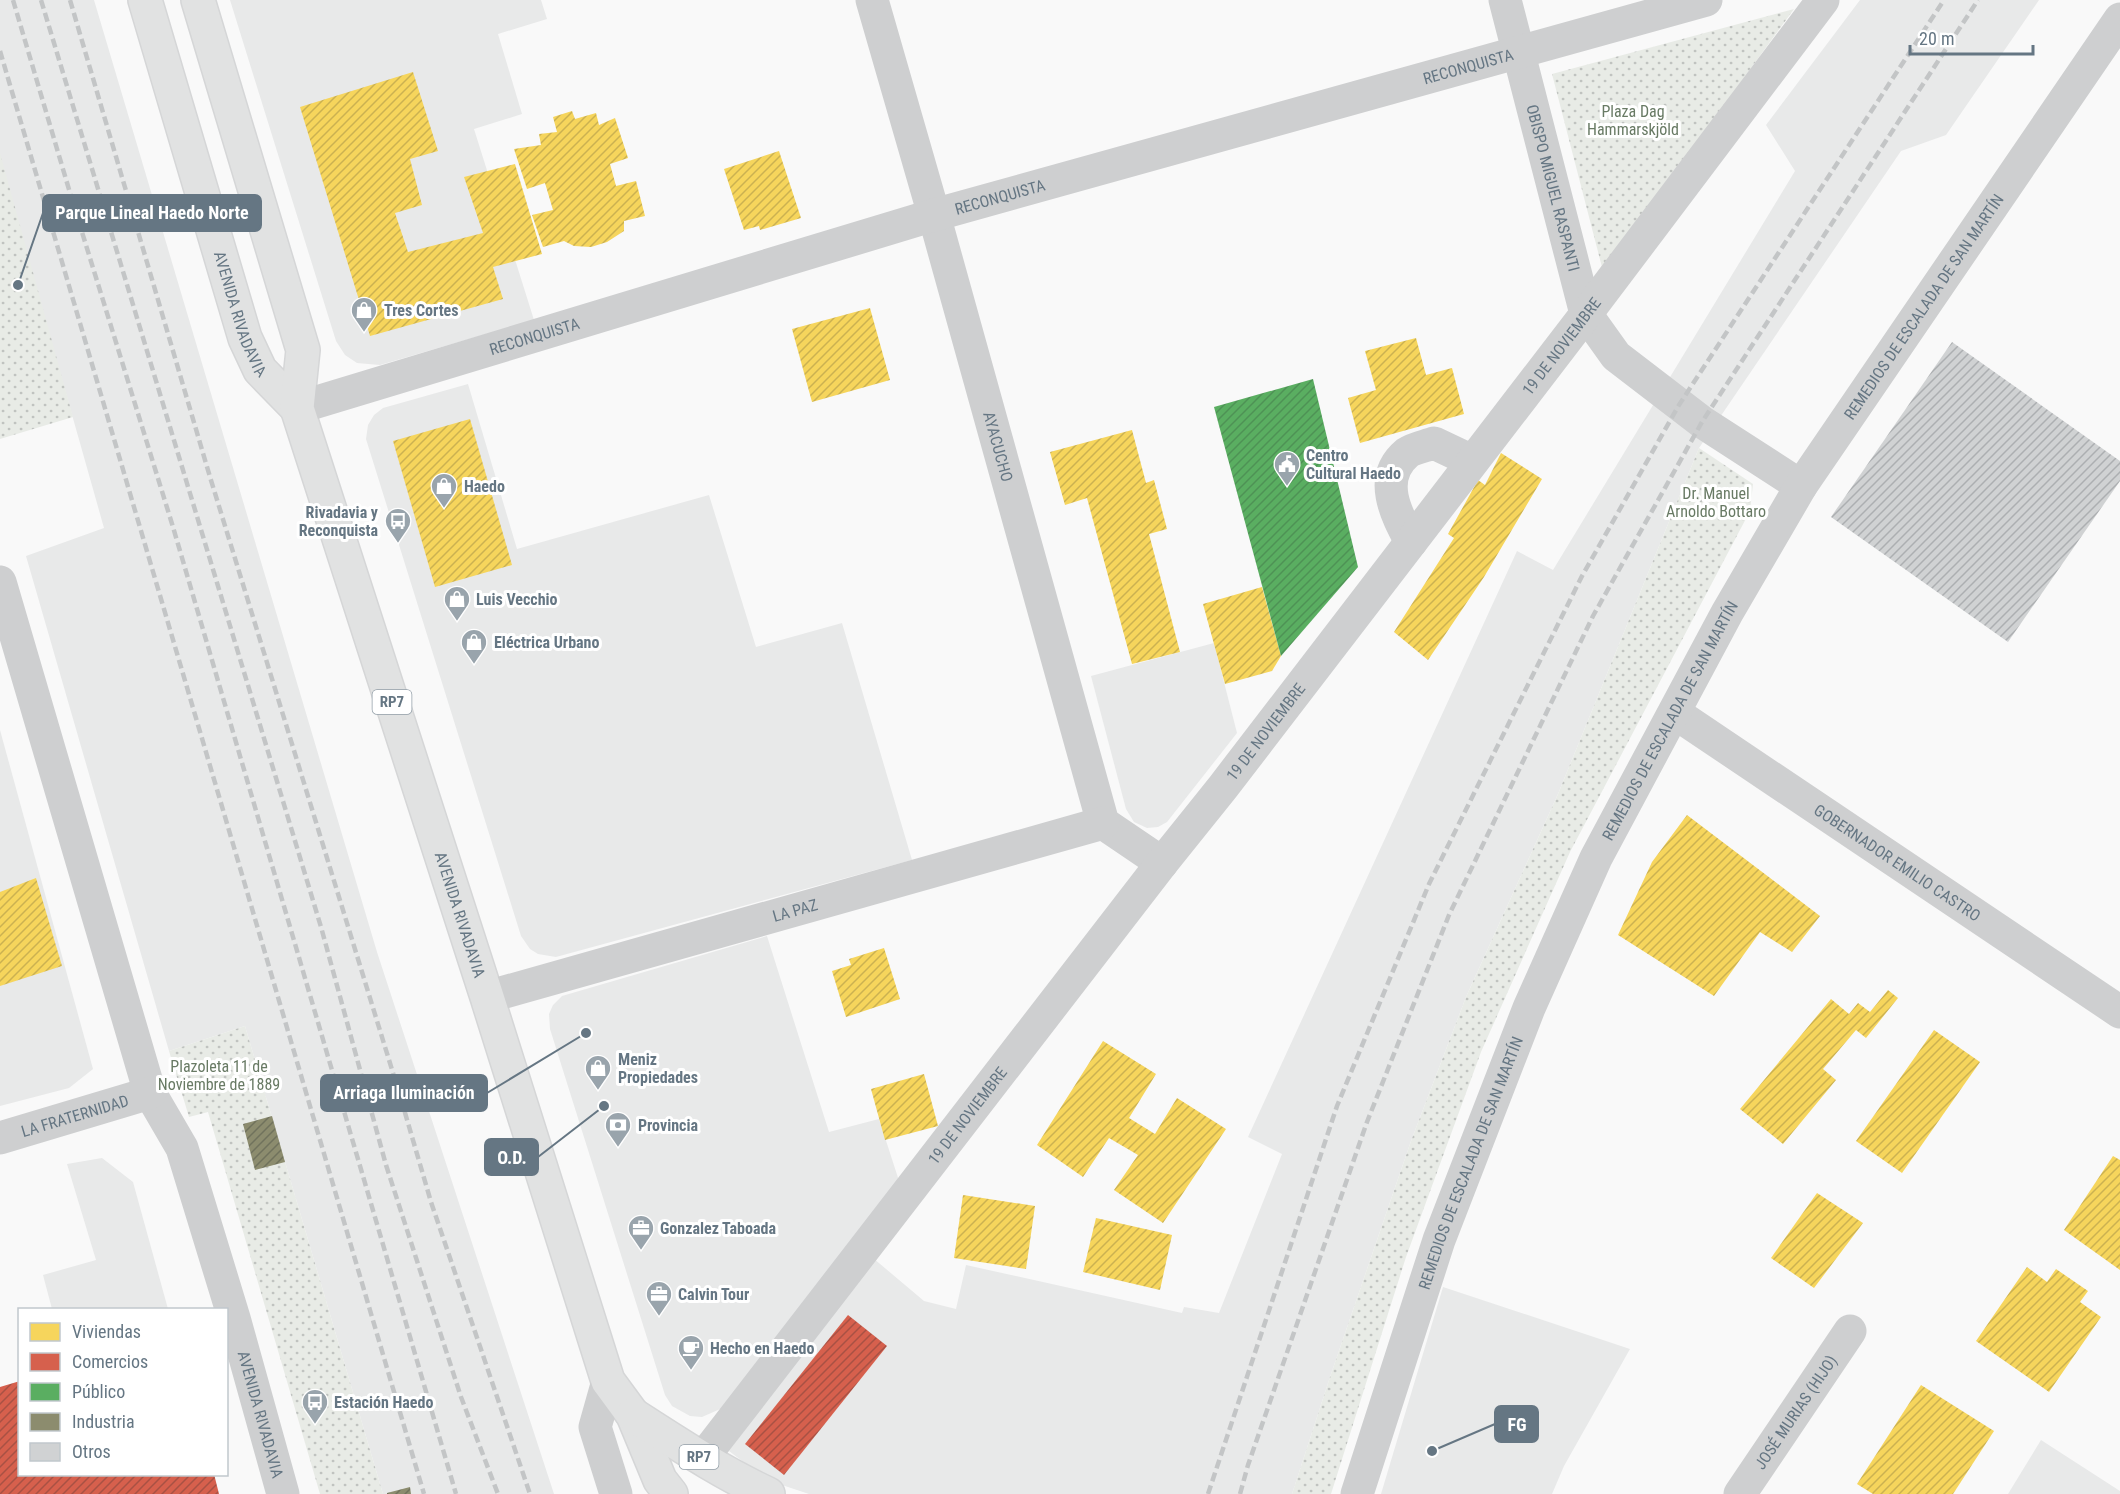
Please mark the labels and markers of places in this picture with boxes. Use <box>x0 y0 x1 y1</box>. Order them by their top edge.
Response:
callout: Parque Lineal Haedo Norte <box>43 195 261 231</box>
shop icon: Tres Cortes <box>349 295 379 333</box>
place label: Tres Cortes <box>384 301 459 320</box>
place label: Centro Cultural Haedo <box>1306 446 1401 483</box>
public building icon: Centro Cultural Haedo <box>1272 449 1302 487</box>
shop icon: Haedo <box>429 471 459 509</box>
place label: Haedo <box>464 477 505 496</box>
place label: Rivadavia y Reconquista <box>299 503 378 540</box>
bus stop icon: Rivadavia y Reconquista <box>383 506 413 544</box>
shop icon: Luis Vecchio <box>442 584 472 622</box>
place label: Luis Vecchio <box>476 590 558 609</box>
shop icon: Eléctrica Urbano <box>459 627 489 665</box>
place label: Eléctrica Urbano <box>494 633 599 652</box>
place label: Meniz Propiedades <box>618 1050 698 1087</box>
shop icon: Meniz Propiedades <box>583 1053 613 1091</box>
callout: Arriaga Iluminación <box>321 1075 487 1111</box>
bank icon: Provincia <box>603 1110 633 1148</box>
place label: Provincia <box>638 1116 698 1135</box>
callout: O.D. <box>485 1139 538 1175</box>
office icon: Gonzalez Taboada <box>626 1213 656 1251</box>
place label: Gonzalez Taboada <box>660 1219 776 1238</box>
office icon: Calvin Tour <box>644 1279 674 1317</box>
place label: Calvin Tour <box>678 1285 749 1304</box>
cafe icon: Hecho en Haedo <box>676 1333 706 1371</box>
place label: Hecho en Haedo <box>710 1339 815 1358</box>
bus stop icon: Estación Haedo <box>300 1387 330 1425</box>
place label: Estación Haedo <box>334 1393 433 1412</box>
callout: FG <box>1495 1406 1538 1442</box>

